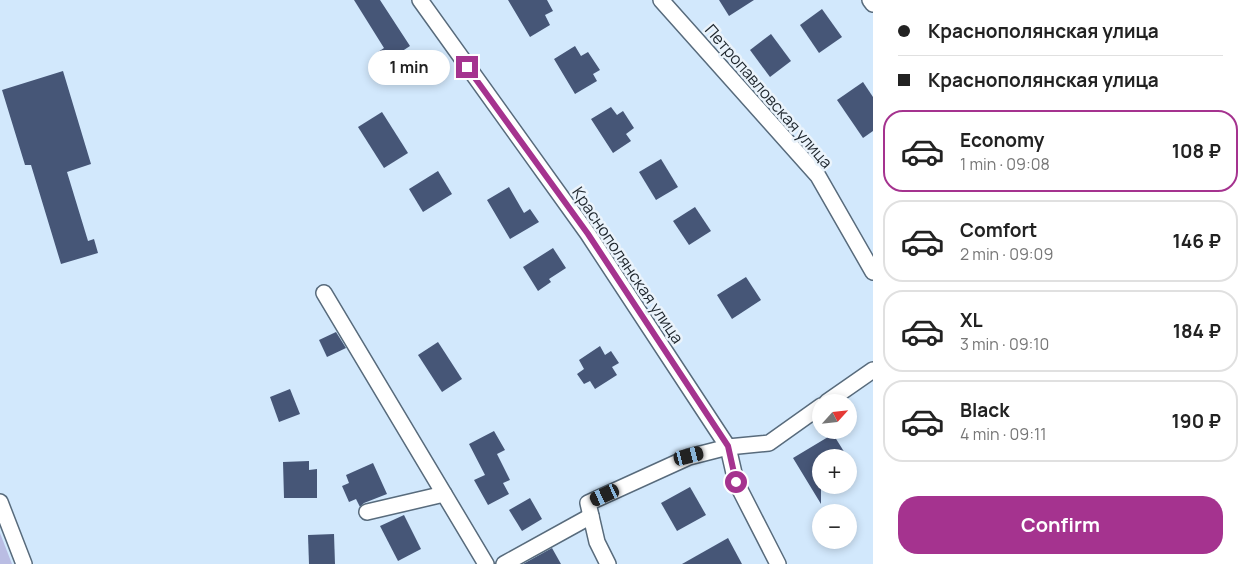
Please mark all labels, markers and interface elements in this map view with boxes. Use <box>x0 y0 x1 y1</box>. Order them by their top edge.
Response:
text: Краснополянская улица <box>928 18 1159 44</box>
street label: Петропавловская улица <box>700 19 838 173</box>
callout: 1 min <box>367 50 450 84</box>
text: 1 min <box>389 56 429 78</box>
route end <box>456 56 478 78</box>
text: Краснополянская улица <box>928 67 1159 93</box>
text: Economy <box>960 127 1044 153</box>
icon: car <box>900 129 945 174</box>
text: 108 ₽ <box>1172 138 1221 164</box>
text: 1 min · 09:08 <box>960 153 1050 175</box>
street label: Краснополянская улица <box>567 182 689 348</box>
text: Comfort <box>960 217 1037 243</box>
icon: car <box>900 219 945 264</box>
text: 146 ₽ <box>1172 228 1221 254</box>
text: 2 min · 09:09 <box>960 243 1053 265</box>
text: XL <box>960 307 983 333</box>
icon: car <box>900 309 945 354</box>
text: 184 ₽ <box>1173 318 1221 344</box>
text: 3 min · 09:10 <box>960 333 1049 355</box>
north arrow <box>812 394 858 439</box>
map controls <box>812 394 857 549</box>
text: Black <box>960 397 1009 423</box>
icon: car <box>900 399 945 444</box>
text: 190 ₽ <box>1172 408 1221 434</box>
text: 4 min · 09:11 <box>960 423 1046 445</box>
car <box>672 445 705 467</box>
button: + <box>812 449 857 494</box>
route start <box>725 471 747 493</box>
car <box>588 482 621 508</box>
button: Confirm <box>898 496 1223 554</box>
button: − <box>812 504 857 549</box>

